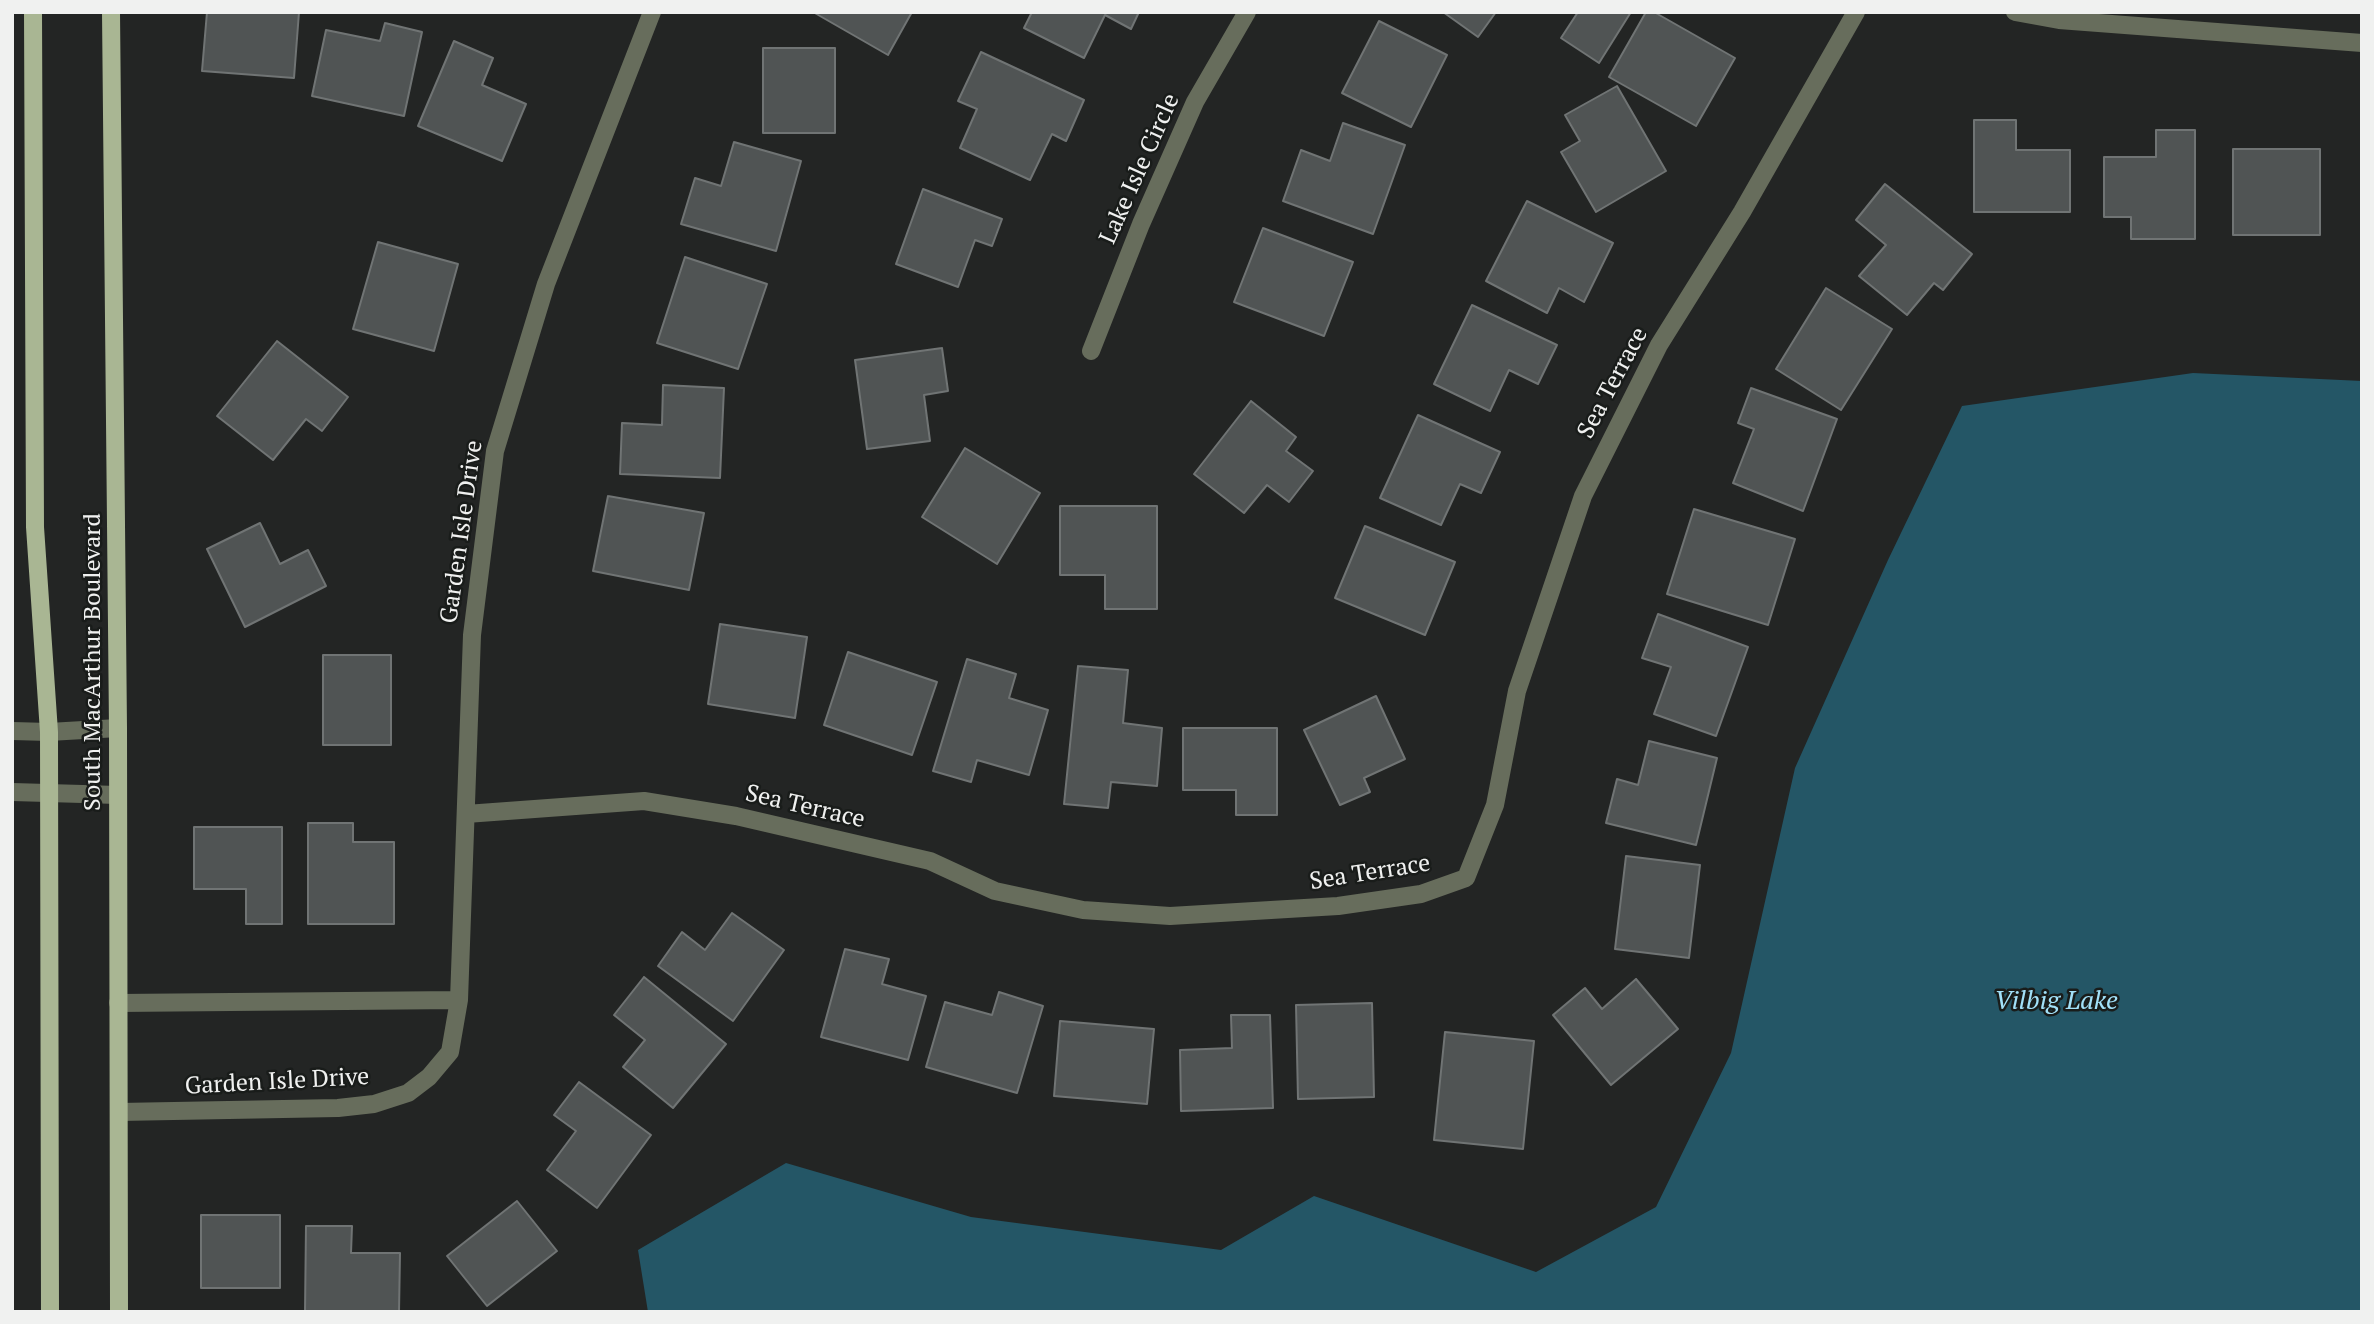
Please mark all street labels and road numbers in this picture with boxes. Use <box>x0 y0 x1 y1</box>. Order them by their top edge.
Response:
street label: Lake Isle Circle <box>1094 89 1186 249</box>
street label: Sea Terrace <box>1572 323 1654 443</box>
street label: Garden Isle Drive <box>435 439 489 625</box>
street label: South MacArthur Boulevard <box>79 513 107 811</box>
street label: Sea Terrace <box>742 779 868 835</box>
street label: Sea Terrace <box>1308 849 1432 897</box>
street label: Garden Isle Drive <box>184 1063 370 1101</box>

